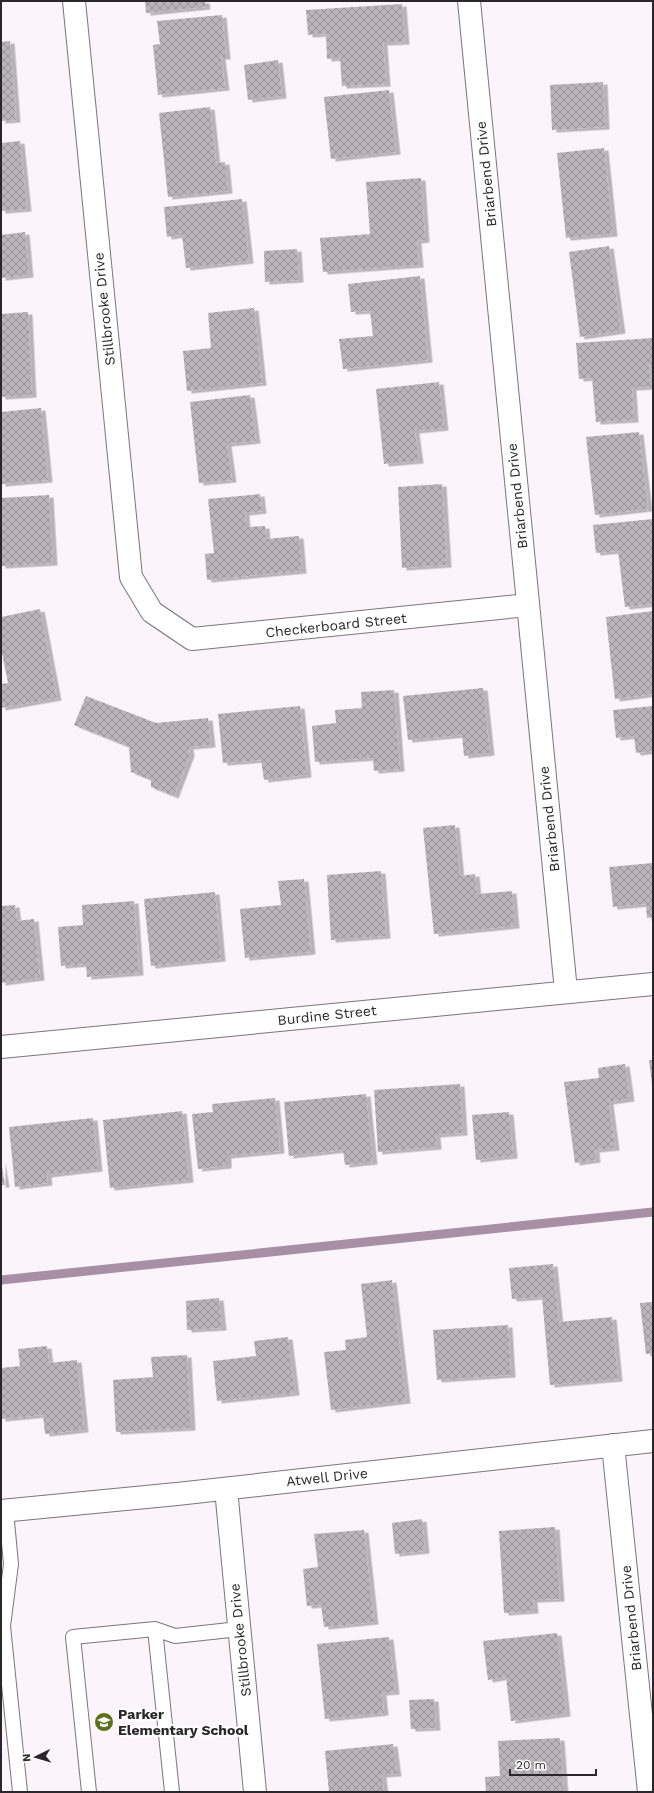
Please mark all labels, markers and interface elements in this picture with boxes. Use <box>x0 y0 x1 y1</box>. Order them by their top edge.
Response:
street label: Briarbend Drive <box>472 120 500 228</box>
street label: Stillbrooke Drive <box>90 252 118 366</box>
street label: Briarbend Drive <box>503 442 531 550</box>
street label: Checkerboard Street <box>265 610 408 640</box>
street label: Briarbend Drive <box>535 765 563 873</box>
street label: Burdine Street <box>277 1002 377 1028</box>
street label: Atwell Drive <box>285 1465 369 1489</box>
street label: Briarbend Drive <box>617 1564 645 1672</box>
street label: Stillbrooke Drive <box>226 1583 254 1697</box>
place label: Parker Elementary School <box>118 1706 249 1738</box>
school or university icon: Parker Elementary School <box>93 1711 115 1733</box>
north arrow <box>16 1737 56 1777</box>
scale bar <box>510 1751 596 1777</box>
text: N <box>20 1753 33 1762</box>
text: 20 m <box>516 1758 546 1772</box>

